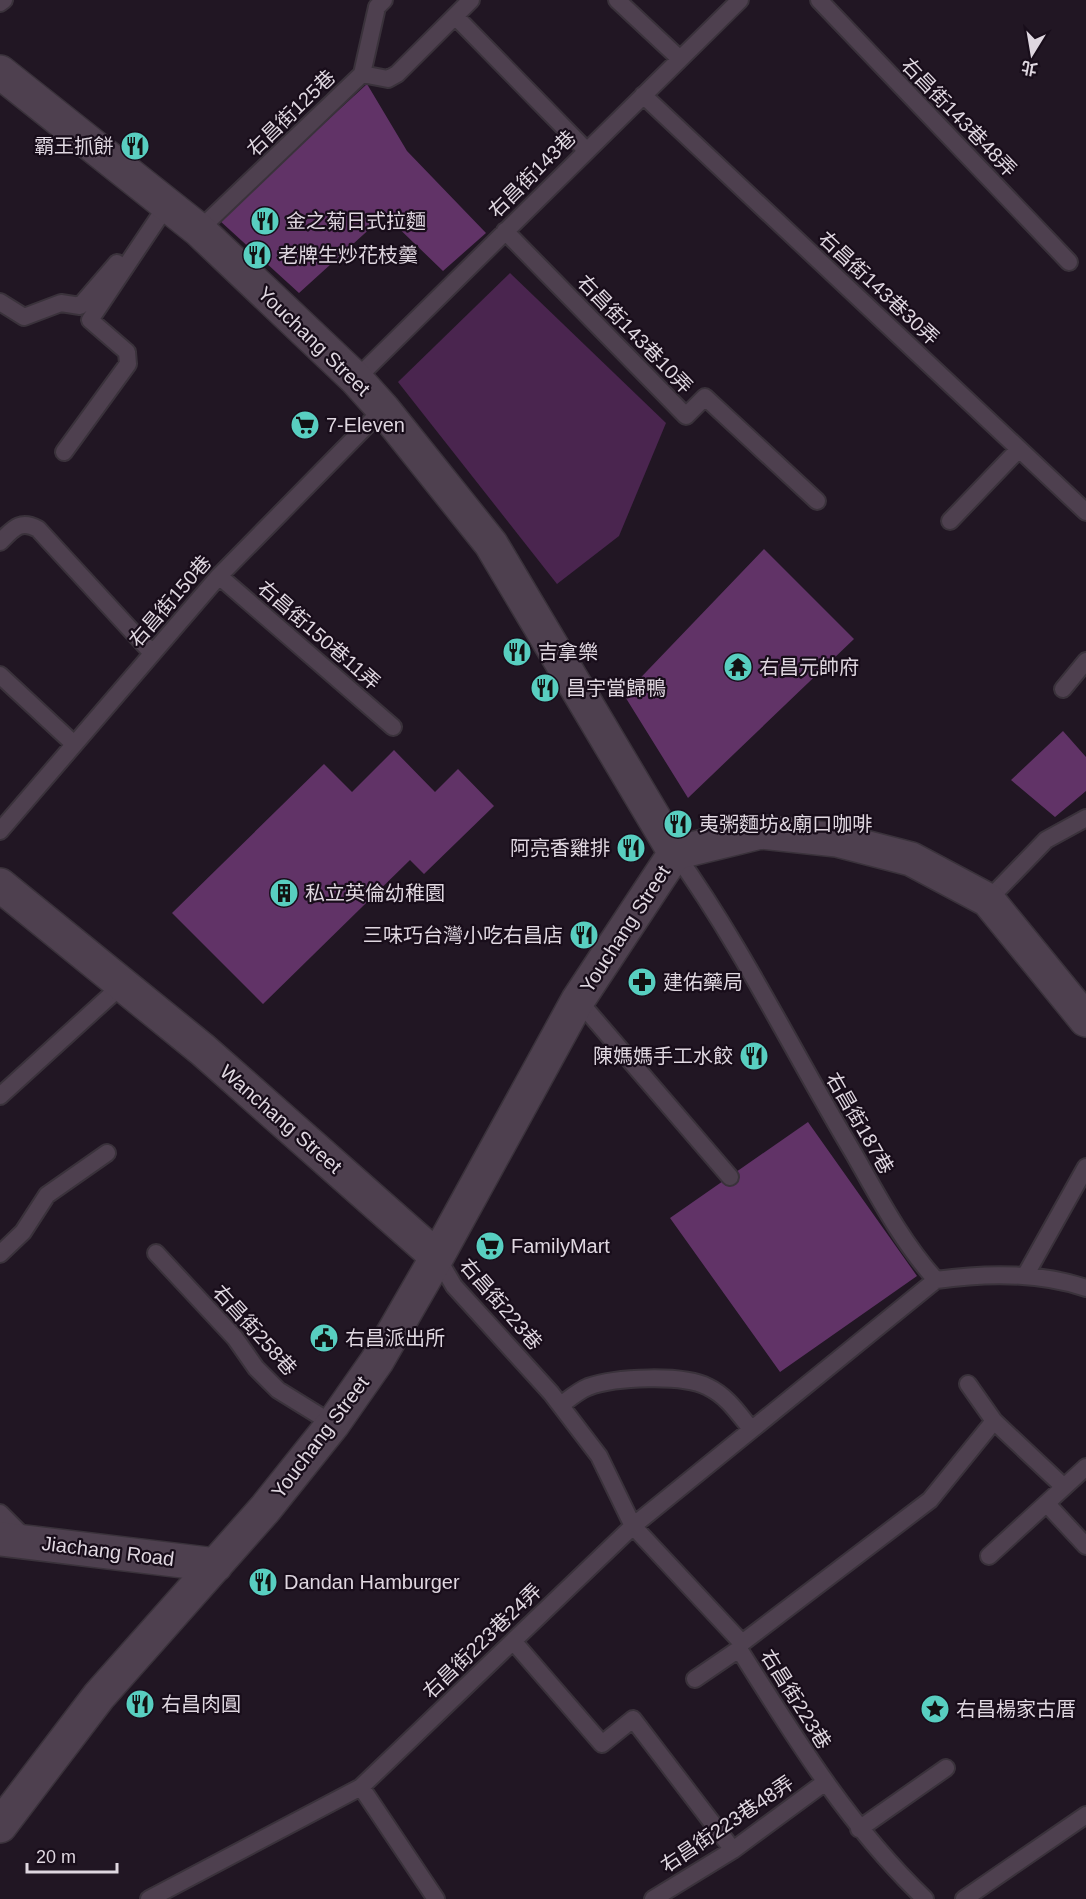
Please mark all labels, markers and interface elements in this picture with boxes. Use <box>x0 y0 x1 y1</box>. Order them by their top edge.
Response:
north arrow <box>1002 24 1062 84</box>
street label: 右昌街143巷48弄 <box>897 53 1021 181</box>
text: 北 <box>1020 58 1039 78</box>
street label: 右昌街125巷 <box>243 66 339 160</box>
street label: 右昌街143巷 <box>484 126 580 222</box>
restaurant icon: 霸王抓餅 <box>119 130 151 162</box>
place label: 霸王抓餅 <box>34 135 114 157</box>
restaurant icon: 金之菊日式拉麵 <box>249 205 281 237</box>
place label: 金之菊日式拉麵 <box>286 210 426 232</box>
street label: 右昌街143巷30弄 <box>815 227 943 349</box>
restaurant icon: 老牌生炒花枝羹 <box>241 239 273 271</box>
place label: 老牌生炒花枝羹 <box>278 244 418 266</box>
street label: 右昌街143巷10弄 <box>573 270 697 398</box>
street label: Youchang Street <box>253 282 375 400</box>
supermarket icon: 7-Eleven <box>289 409 321 441</box>
place label: 7-Eleven <box>326 414 405 436</box>
street label: 右昌街150巷 <box>125 551 215 651</box>
street label: 右昌街150巷11弄 <box>254 576 384 694</box>
restaurant icon: 吉拿樂 <box>501 636 533 668</box>
place label: 吉拿樂 <box>538 641 598 663</box>
temple icon: 右昌元帥府 <box>722 651 754 683</box>
place label: 右昌元帥府 <box>759 656 859 678</box>
restaurant icon: 昌宇當歸鴨 <box>529 672 561 704</box>
place label: 昌宇當歸鴨 <box>566 677 666 699</box>
restaurant icon: 夷粥麵坊&廟口咖啡 <box>662 808 694 840</box>
place label: 夷粥麵坊&廟口咖啡 <box>699 813 872 835</box>
restaurant icon: 阿亮香雞排 <box>615 832 647 864</box>
place label: 阿亮香雞排 <box>510 837 610 859</box>
street label: Youchang Street <box>576 861 675 997</box>
building icon: 私立英倫幼稚園 <box>268 877 300 909</box>
place label: 私立英倫幼稚園 <box>305 882 445 904</box>
restaurant icon: 三味巧台灣小吃右昌店 <box>568 919 600 951</box>
place label: 三味巧台灣小吃右昌店 <box>363 924 563 946</box>
pharmacy icon: 建佑藥局 <box>626 966 658 998</box>
place label: 建佑藥局 <box>663 971 743 993</box>
restaurant icon: 陳媽媽手工水餃 <box>738 1040 770 1072</box>
place label: 陳媽媽手工水餃 <box>593 1045 733 1067</box>
street label: Wanchang Street <box>216 1060 347 1178</box>
street label: 右昌街187巷 <box>822 1068 898 1178</box>
supermarket icon: FamilyMart <box>474 1230 506 1262</box>
place label: FamilyMart <box>511 1235 610 1257</box>
street label: 右昌街223巷 <box>456 1254 546 1354</box>
street label: 右昌街258巷 <box>209 1281 301 1379</box>
public building icon: 右昌派出所 <box>308 1322 340 1354</box>
place label: 右昌派出所 <box>345 1327 445 1349</box>
street label: Youchang Street <box>267 1371 373 1502</box>
street label: Jiachang Road <box>40 1532 176 1570</box>
restaurant icon: Dandan Hamburger <box>247 1566 279 1598</box>
place label: Dandan Hamburger <box>284 1571 460 1593</box>
street label: 右昌街223巷24弄 <box>418 1579 546 1703</box>
street label: 右昌街223巷 <box>757 1645 835 1753</box>
restaurant icon: 右昌肉圓 <box>124 1688 156 1720</box>
place label: 右昌肉圓 <box>161 1693 241 1715</box>
place icon: 右昌楊家古厝 <box>919 1693 951 1725</box>
place label: 右昌楊家古厝 <box>956 1698 1076 1720</box>
street label: 右昌街223巷48弄 <box>656 1771 798 1877</box>
scale bar <box>27 1836 117 1874</box>
text: 20 m <box>36 1847 76 1867</box>

